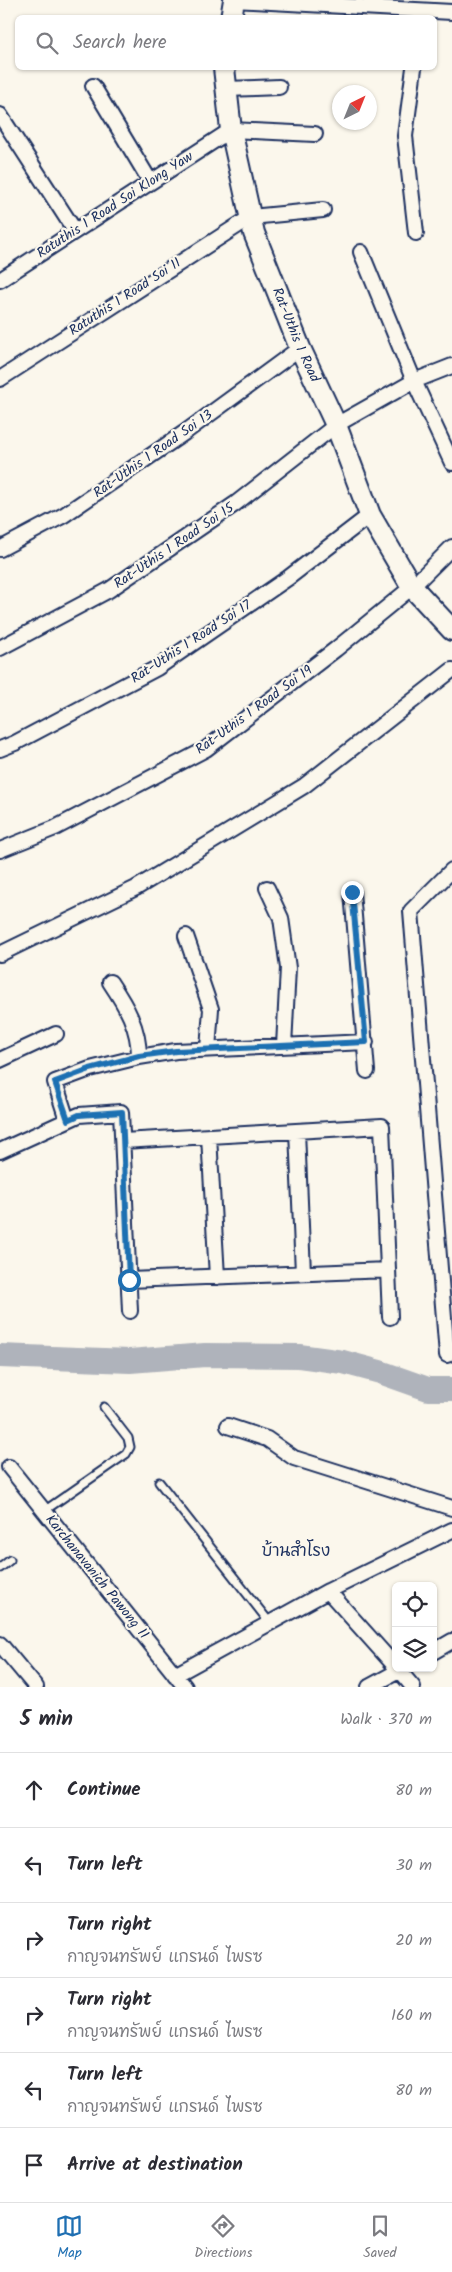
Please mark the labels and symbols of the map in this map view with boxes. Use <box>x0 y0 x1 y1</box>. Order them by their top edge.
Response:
north arrow <box>332 85 377 130</box>
street label: Ratuthis 1 Road Soi Klong Yaw <box>32 146 198 264</box>
street label: Ratuthis 1 Road Soi 11 <box>65 252 185 342</box>
street label: Rat-Uthis 1 Road <box>266 284 326 387</box>
street label: Rat-Uthis 1 Road Soi 13 <box>89 404 217 504</box>
street label: Rat-Uthis 1 Road Soi 15 <box>109 497 240 595</box>
street label: Rat-Uthis 1 Road Soi 17 <box>126 594 256 689</box>
street label: Rat-Uthis 1 Road Soi 19 <box>191 660 317 760</box>
route end <box>341 881 364 904</box>
route start <box>118 1269 141 1292</box>
street label: Karchanavanich Pawong 11 <box>40 1510 154 1644</box>
district label: บ้านสำโรง <box>262 1539 330 1564</box>

